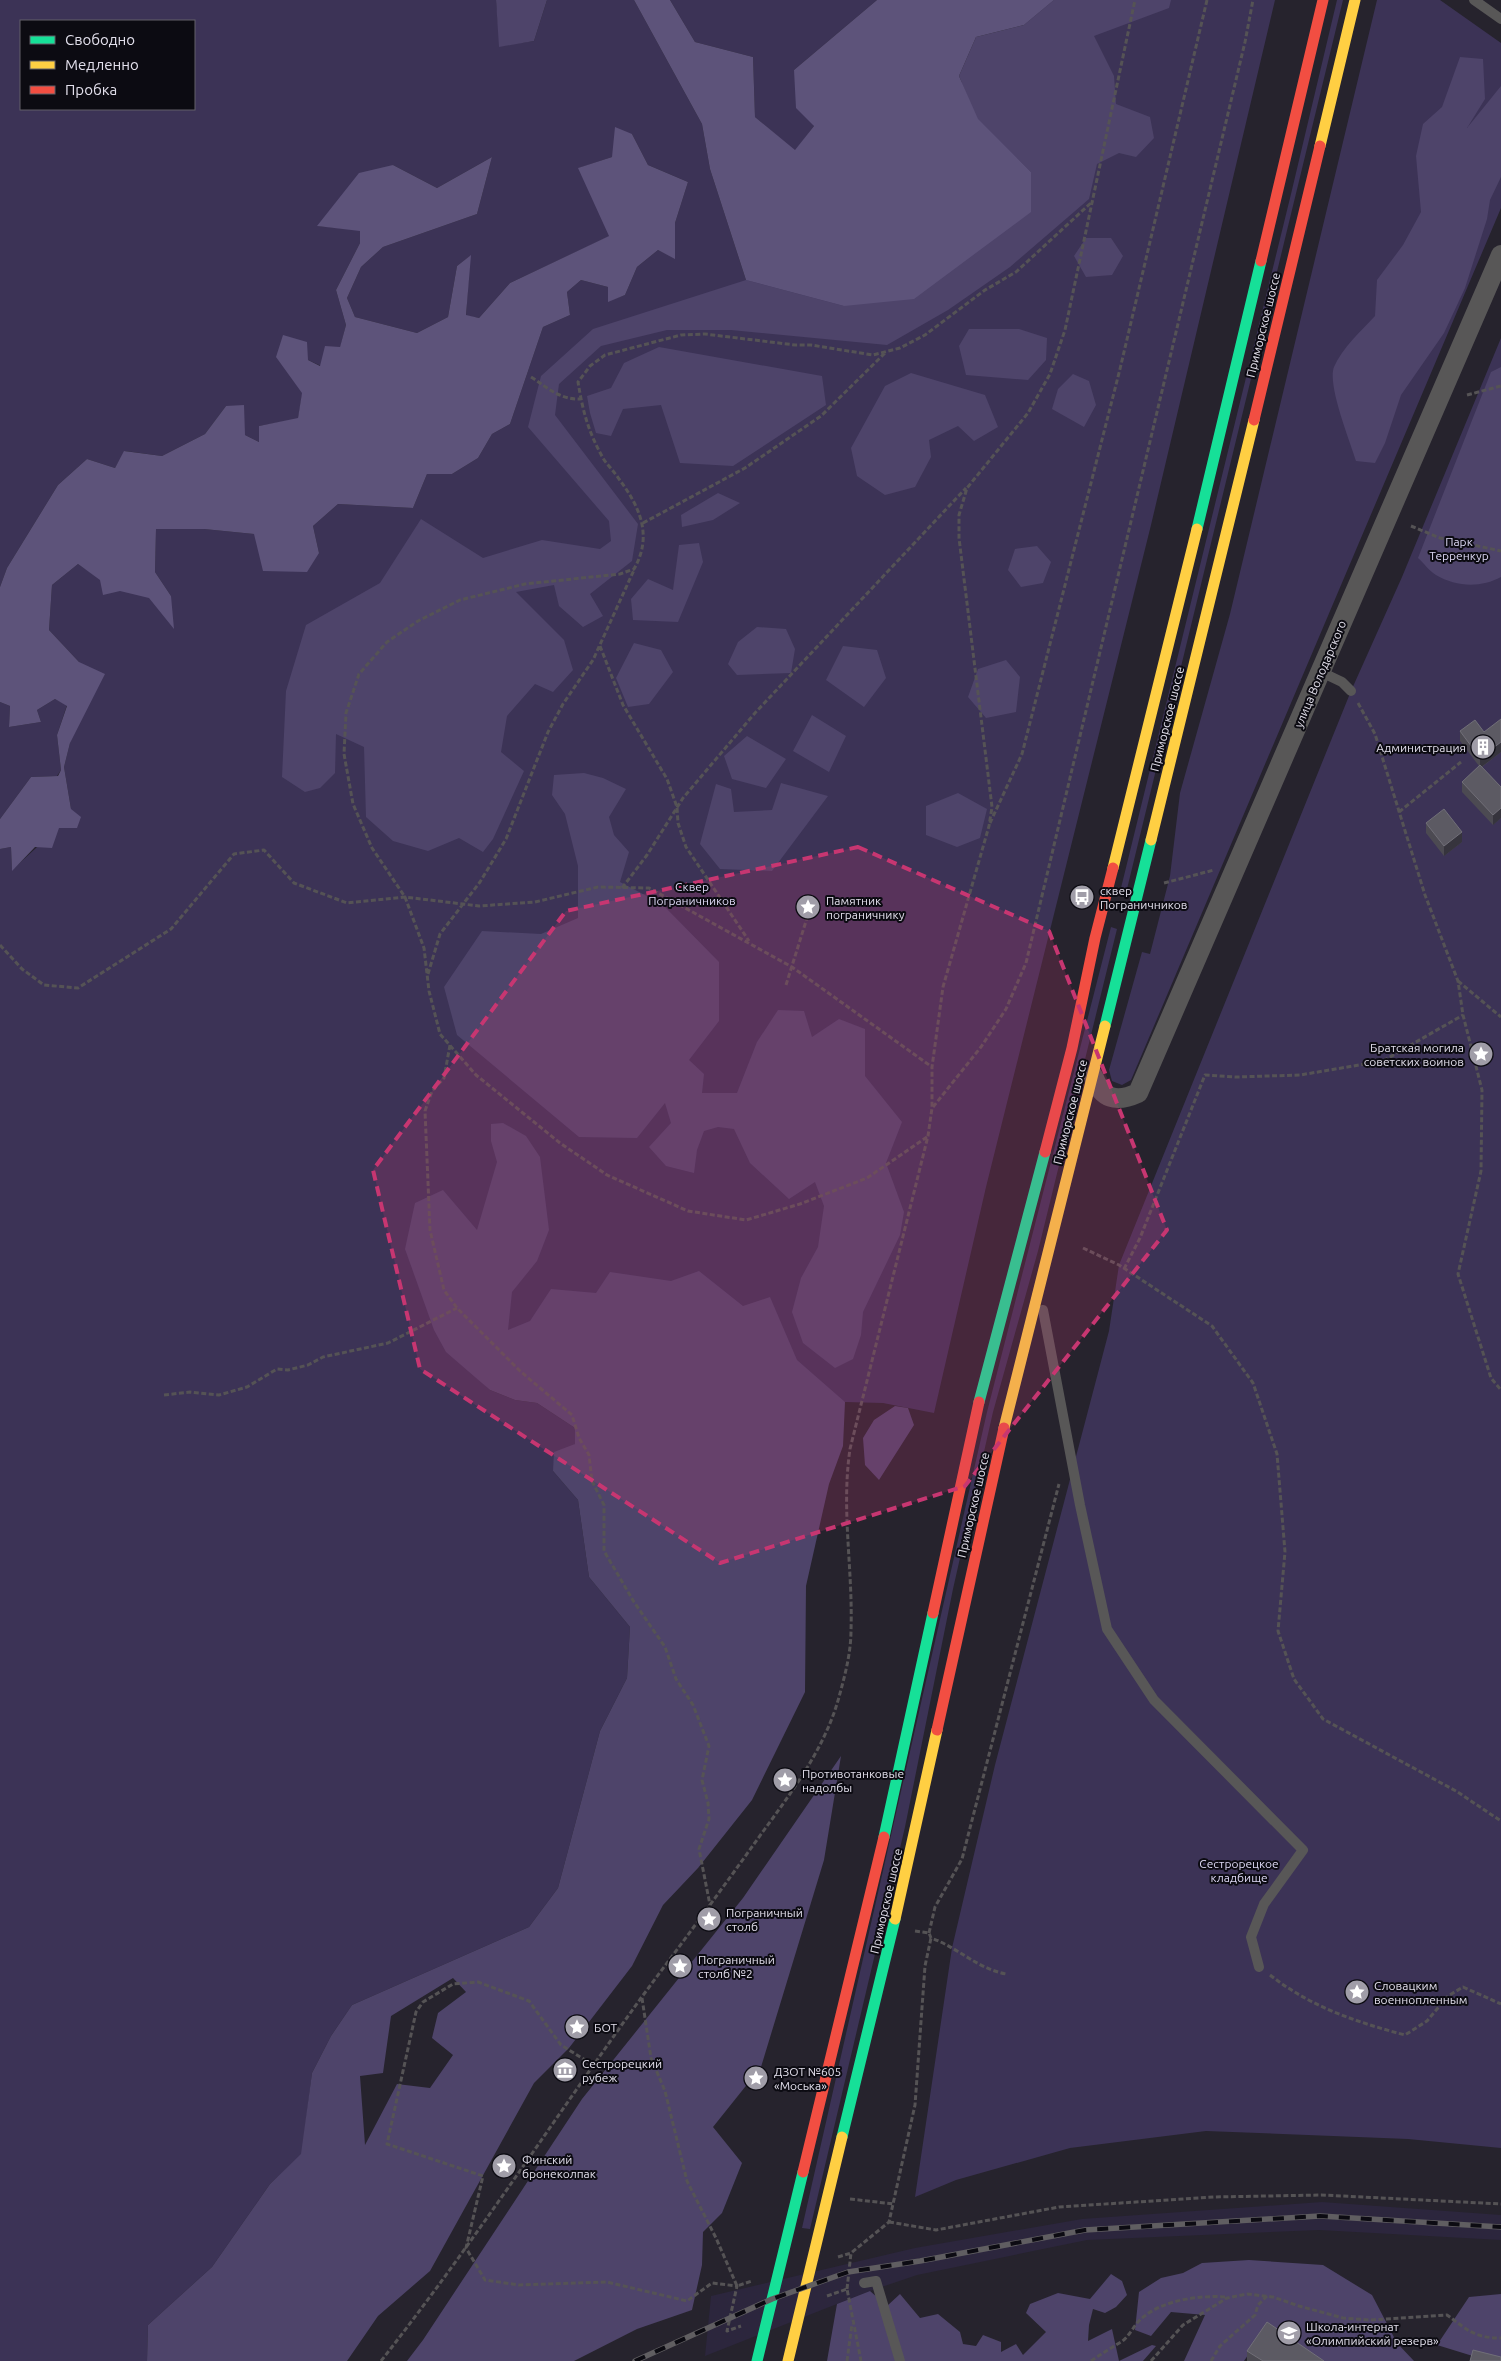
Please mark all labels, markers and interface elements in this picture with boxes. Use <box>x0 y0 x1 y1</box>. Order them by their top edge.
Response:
legend <box>20 20 195 110</box>
text: Свободно <box>65 31 135 48</box>
text: Медленно <box>65 56 139 73</box>
text: Пробка <box>65 81 117 98</box>
street label: Приморское шоссе <box>1244 271 1282 379</box>
park label: Парк Терренкур <box>1429 535 1489 562</box>
street label: улица Володарского <box>1292 619 1348 729</box>
street label: Приморское шоссе <box>1148 665 1186 773</box>
building icon: Администрация <box>1470 734 1496 760</box>
place label: Администрация <box>1376 741 1466 754</box>
park label: Сквер Пограничников <box>648 880 736 907</box>
bus stop icon: сквер Пограничников <box>1069 884 1095 910</box>
place label: сквер Пограничников <box>1100 884 1187 911</box>
place icon: Памятник пограничнику <box>795 894 821 920</box>
place label: Памятник пограничнику <box>826 894 905 921</box>
place label: Братская могила советских воинов <box>1364 1041 1464 1068</box>
place icon: Братская могила советских воинов <box>1468 1041 1494 1067</box>
street label: Приморское шоссе <box>1051 1058 1089 1166</box>
street label: Приморское шоссе <box>955 1451 991 1559</box>
place icon: Противотанковые надолбы <box>772 1767 798 1793</box>
place label: Противотанковые надолбы <box>802 1767 904 1794</box>
street label: Приморское шоссе <box>868 1847 904 1955</box>
park label: Сестрорецкое кладбище <box>1199 1857 1279 1884</box>
place icon: Пограничный столб <box>696 1906 722 1932</box>
place label: Пограничный столб <box>726 1906 803 1933</box>
place icon: Пограничный столб №2 <box>667 1953 693 1979</box>
place label: Пограничный столб №2 <box>698 1953 775 1980</box>
place icon: Словацким военнопленным <box>1344 1979 1370 2005</box>
place label: Словацким военнопленным <box>1374 1979 1468 2006</box>
place icon: БОТ <box>564 2014 590 2040</box>
place label: БОТ <box>594 2021 618 2034</box>
museum icon: Сестрорецкий рубеж <box>552 2057 578 2083</box>
place label: Сестрорецкий рубеж <box>582 2057 662 2084</box>
place icon: ДЗОТ №605 «Моська» <box>743 2065 769 2091</box>
place label: ДЗОТ №605 «Моська» <box>774 2065 841 2092</box>
place icon: Финский бронеколпак <box>491 2153 517 2179</box>
place label: Финский бронеколпак <box>522 2153 596 2180</box>
school or university icon: Школа-интернат «Олимпийский резерв» <box>1276 2320 1302 2346</box>
place label: Школа-интернат «Олимпийский резерв» <box>1306 2320 1439 2347</box>

